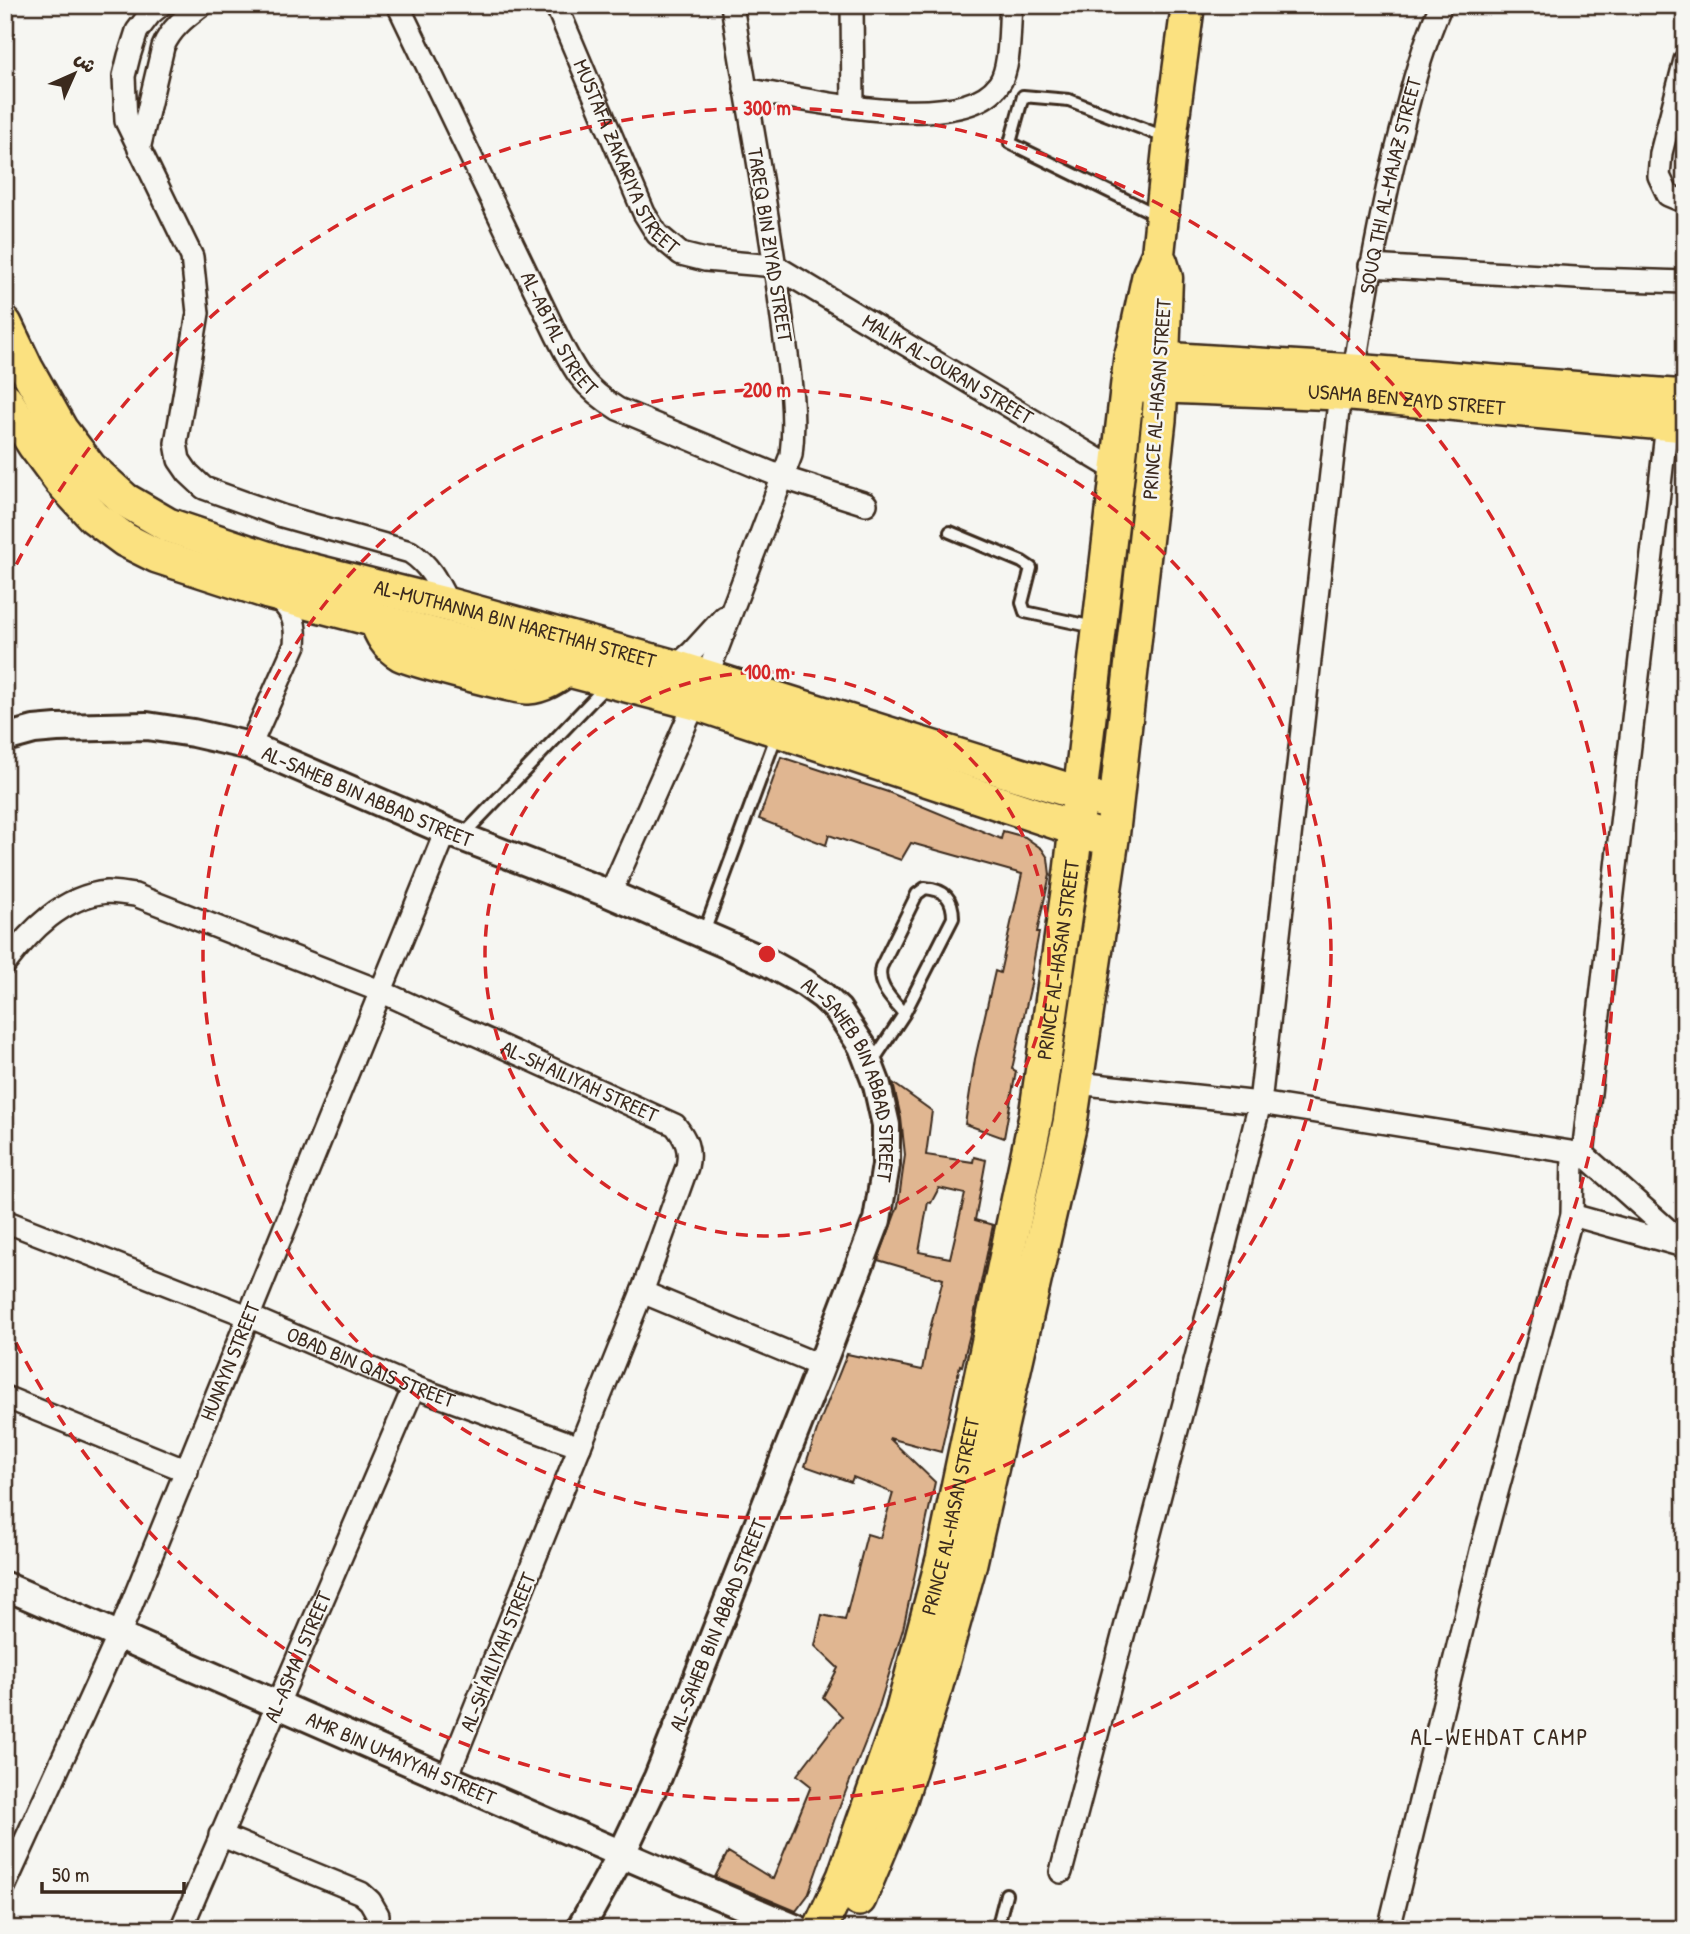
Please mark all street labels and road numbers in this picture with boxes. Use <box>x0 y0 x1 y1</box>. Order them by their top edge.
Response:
street label: MUSTAFA ZAKARIYA STREET <box>567 55 687 262</box>
street label: SOUQ THI AL-MAJAZ STREET <box>1352 73 1429 296</box>
street label: TAREQ BIN ZIYAD STREET <box>741 146 800 345</box>
street label: AL-ABTAL STREET <box>514 266 605 403</box>
street label: PRINCE AL-HASAN STREET <box>1135 296 1178 500</box>
street label: MALIK AL-OURAN STREET <box>857 307 1040 432</box>
street label: USAMA BEN ZAYD STREET <box>1308 377 1507 422</box>
street label: AL-MUTHANNA BIN HARETHAH STREET <box>371 572 660 675</box>
street label: AL-SAHEB BIN ABBAD STREET <box>258 738 478 854</box>
street label: PRINCE AL-HASAN STREET <box>1029 857 1086 1062</box>
street label: AL-SAHEB BIN ABBAD STREET <box>796 970 901 1185</box>
street label: AL-SH'AILIYAH STREET <box>497 1033 664 1130</box>
street label: HUNAYN STREET <box>193 1297 267 1425</box>
street label: OBAD BIN QAIS STREET <box>282 1319 460 1415</box>
street label: PRINCE AL-HASAN STREET <box>914 1414 987 1618</box>
street label: AL-SAHEB BIN ABBAD STREET <box>662 1513 774 1735</box>
street label: AL-SH'AILIYAH STREET <box>452 1567 543 1736</box>
street label: AL-ASMA'I STREET <box>257 1586 339 1727</box>
street label: AMR BIN UMAYYAH STREET <box>302 1704 502 1812</box>

